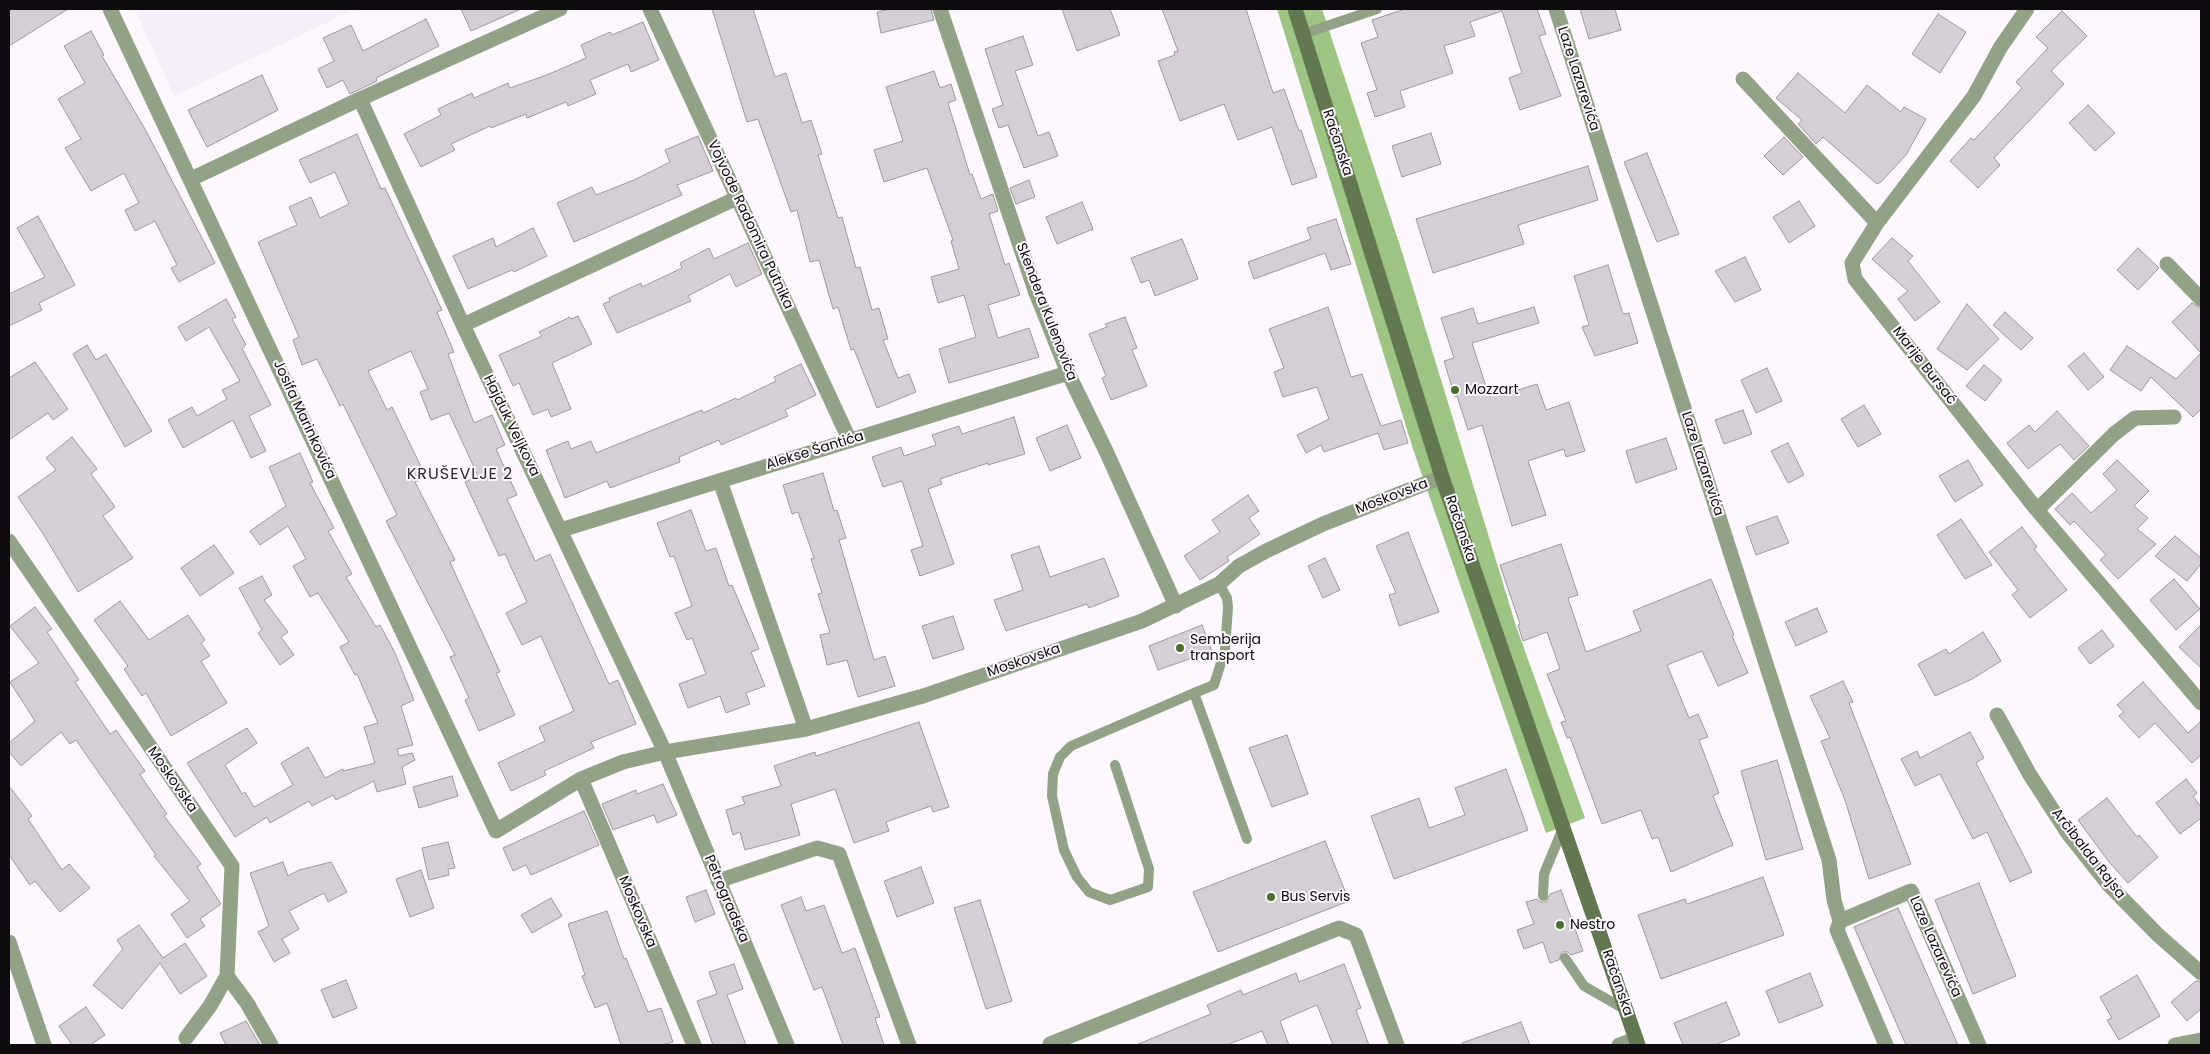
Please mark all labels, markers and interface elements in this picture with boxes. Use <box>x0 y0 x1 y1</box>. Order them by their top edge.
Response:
street label: Laze Lazarevića <box>1553 25 1603 133</box>
street label: Račanska <box>1318 108 1356 178</box>
street label: Vojvode Radomira Putnika <box>703 138 797 312</box>
street label: Skendera Kulenovića <box>1012 241 1080 383</box>
street label: Marije Bursać <box>1888 324 1960 408</box>
street label: Josifa Marinkovića <box>269 358 339 482</box>
street label: Hajduk Veljkova <box>479 373 543 479</box>
place label: Mozzart <box>1465 382 1519 398</box>
marker: Mozzart <box>1449 384 1461 396</box>
street label: Laze Lazarevića <box>1677 410 1727 518</box>
street label: Alekse Šantića <box>764 428 866 474</box>
district label: KRUŠEVLJE 2 <box>405 465 515 485</box>
street label: Moskovska <box>1353 475 1431 519</box>
street label: Račanska <box>1441 494 1479 564</box>
place label: Semberija transport <box>1190 632 1261 664</box>
street label: Moskovska <box>985 641 1063 681</box>
marker: Semberija transport <box>1174 642 1186 654</box>
street label: Moskovska <box>143 744 201 816</box>
street label: Arčibalda Rajsa <box>2048 806 2128 902</box>
street label: Petrogradska <box>700 853 752 945</box>
street label: Moskovska <box>614 874 660 950</box>
place label: Bus Servis <box>1281 889 1350 905</box>
marker: Bus Servis <box>1265 891 1277 903</box>
street label: Laze Lazarevića <box>1905 894 1965 1000</box>
place label: Nestro <box>1570 917 1615 933</box>
marker: Nestro <box>1554 919 1566 931</box>
street label: Račanska <box>1598 948 1636 1018</box>

